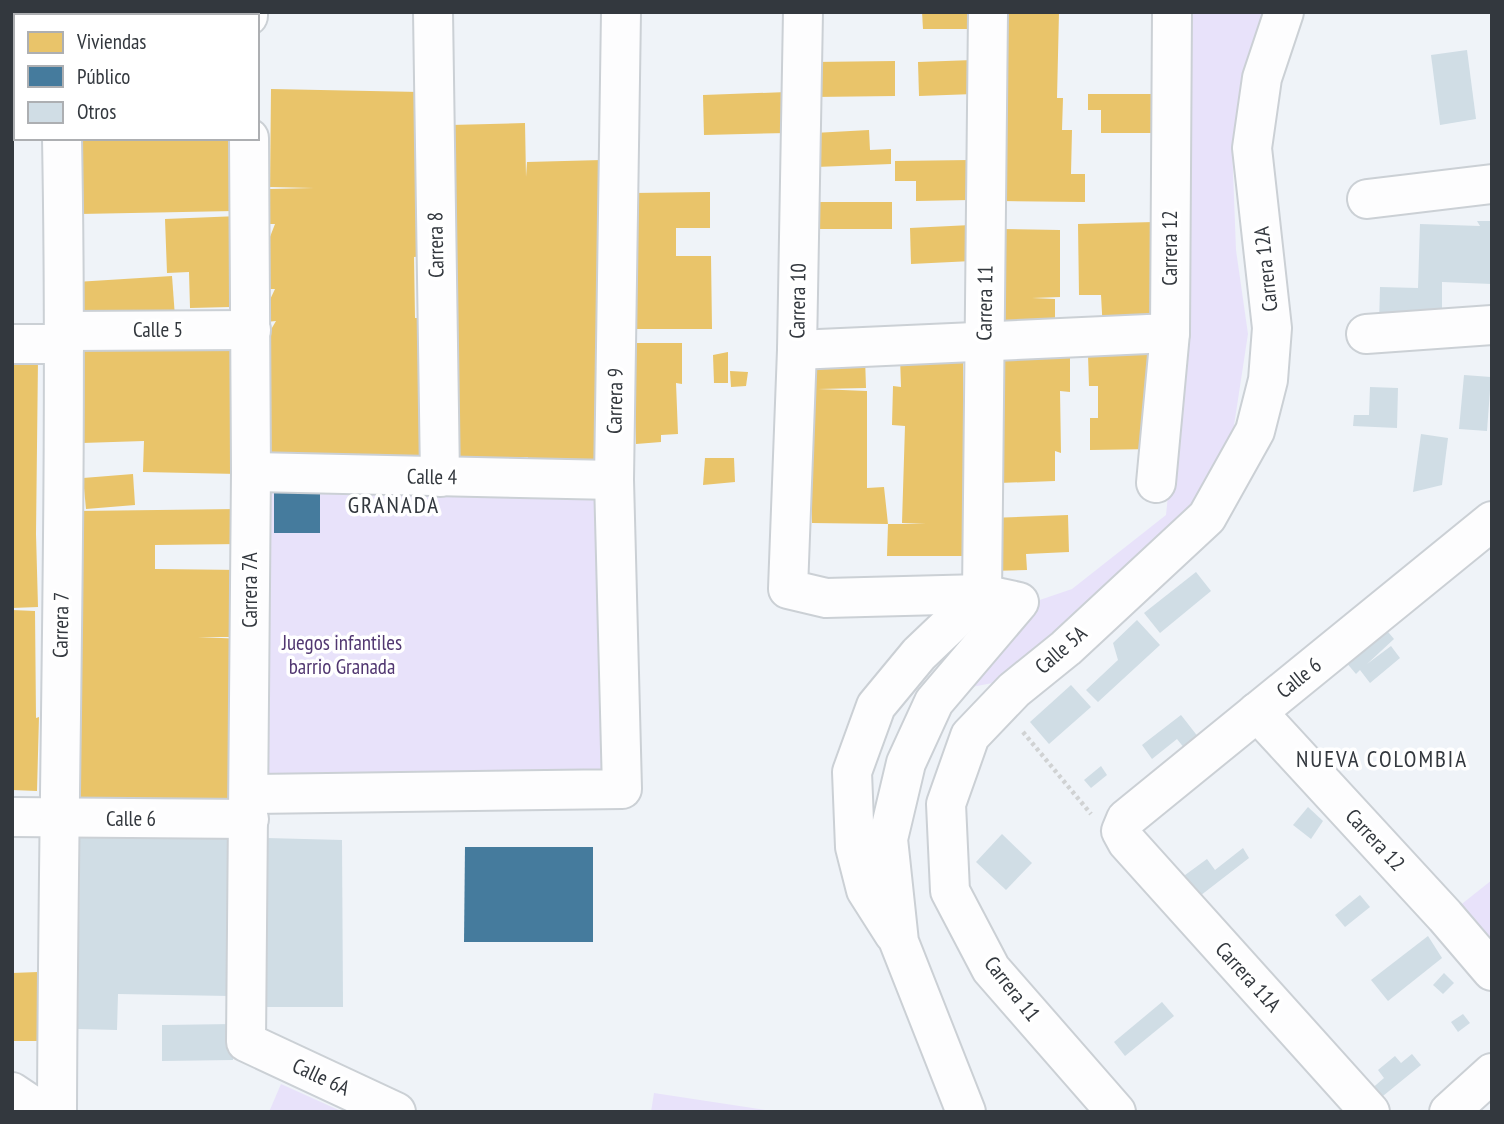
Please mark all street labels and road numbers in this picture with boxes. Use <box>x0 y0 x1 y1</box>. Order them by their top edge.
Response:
street label: Carrera 12 <box>1156 210 1183 286</box>
street label: Carrera 8 <box>421 212 450 278</box>
street label: Carrera 12A <box>1248 225 1283 313</box>
street label: Carrera 10 <box>783 263 812 339</box>
street label: Carrera 11 <box>970 265 999 341</box>
street label: Calle 5 <box>133 316 183 343</box>
street label: Carrera 9 <box>600 368 629 434</box>
street label: Calle 4 <box>407 463 458 490</box>
street label: Carrera 7A <box>236 552 263 628</box>
street label: Carrera 7 <box>46 592 75 658</box>
street label: Calle 5A <box>1029 620 1092 680</box>
street label: Calle 6 <box>1271 651 1327 704</box>
street label: Carrera 12 <box>1340 803 1411 876</box>
street label: Calle 6 <box>106 805 156 832</box>
street label: Carrera 11A <box>1210 936 1287 1017</box>
street label: Carrera 11 <box>979 951 1046 1027</box>
street label: Calle 6A <box>288 1052 354 1101</box>

